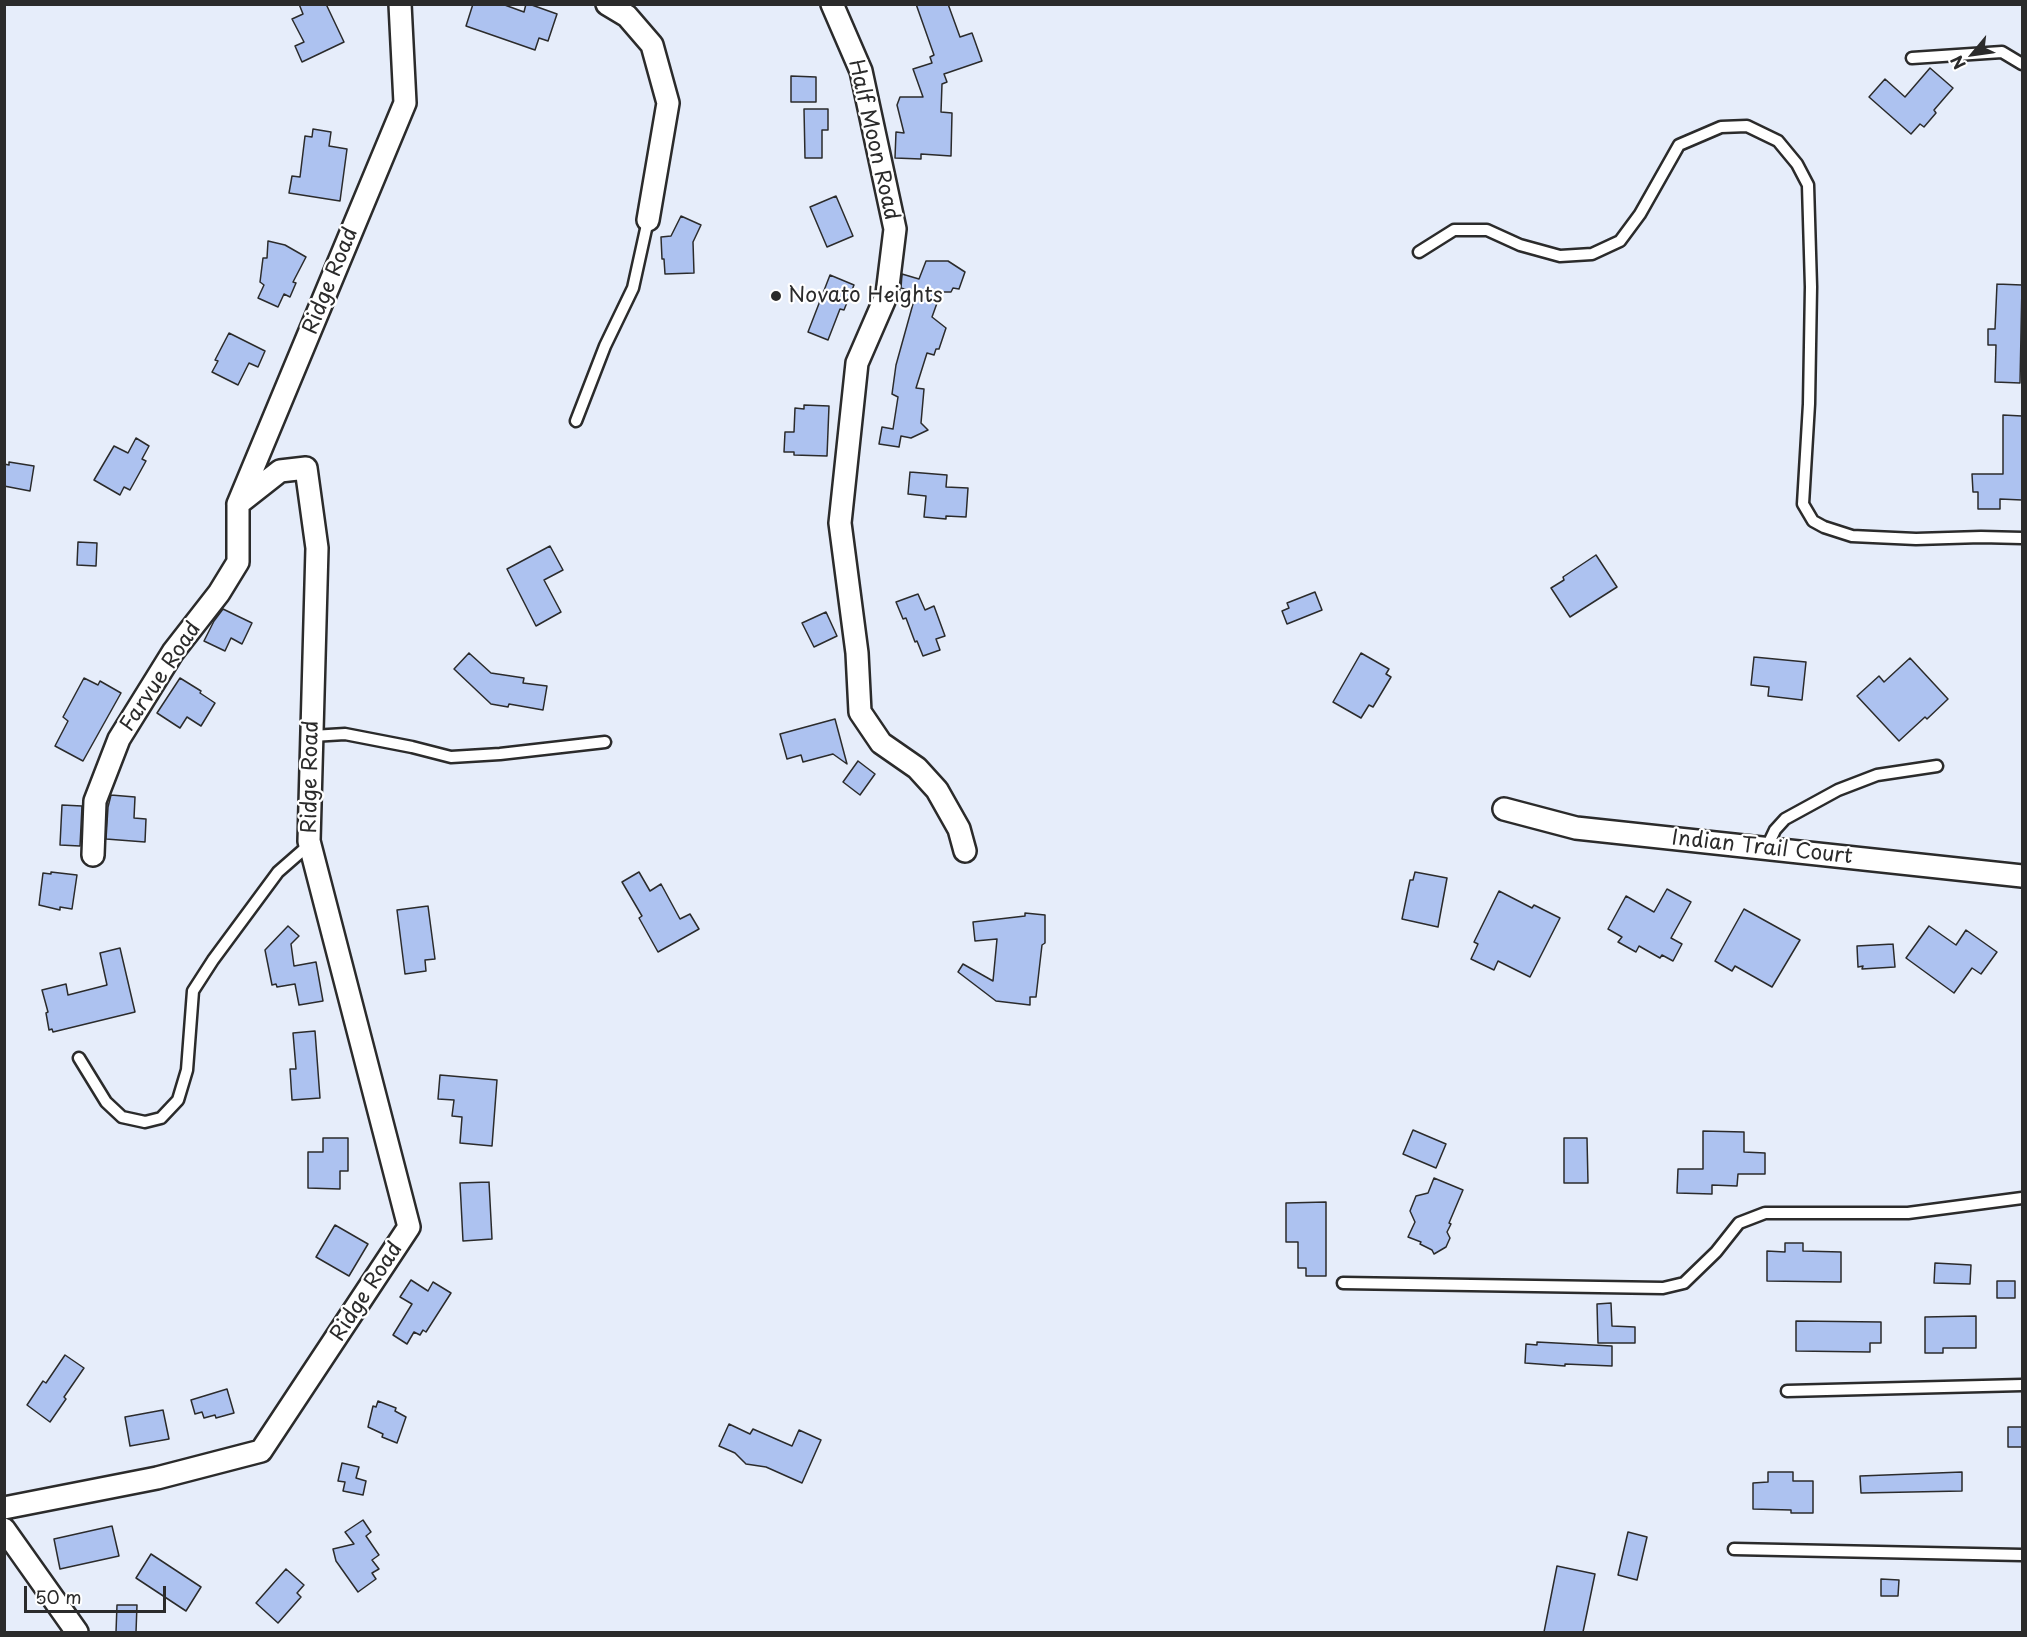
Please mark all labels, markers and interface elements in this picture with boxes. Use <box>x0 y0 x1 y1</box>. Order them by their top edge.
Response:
north arrow <box>1943 24 2003 84</box>
text: N <box>1944 51 1971 74</box>
street label: Half Moon Road <box>842 57 904 223</box>
street label: Ridge Road <box>298 224 364 338</box>
place label: Novato Heights <box>788 283 943 309</box>
marker: Novato Heights <box>769 289 783 303</box>
street label: Farvue Road <box>115 618 207 736</box>
street label: Ridge Road <box>297 720 325 834</box>
street label: Indian Trail Court <box>1670 826 1854 870</box>
street label: Ridge Road <box>326 1238 408 1346</box>
scale bar <box>27 1574 170 1612</box>
text: 50 m <box>35 1583 82 1610</box>

